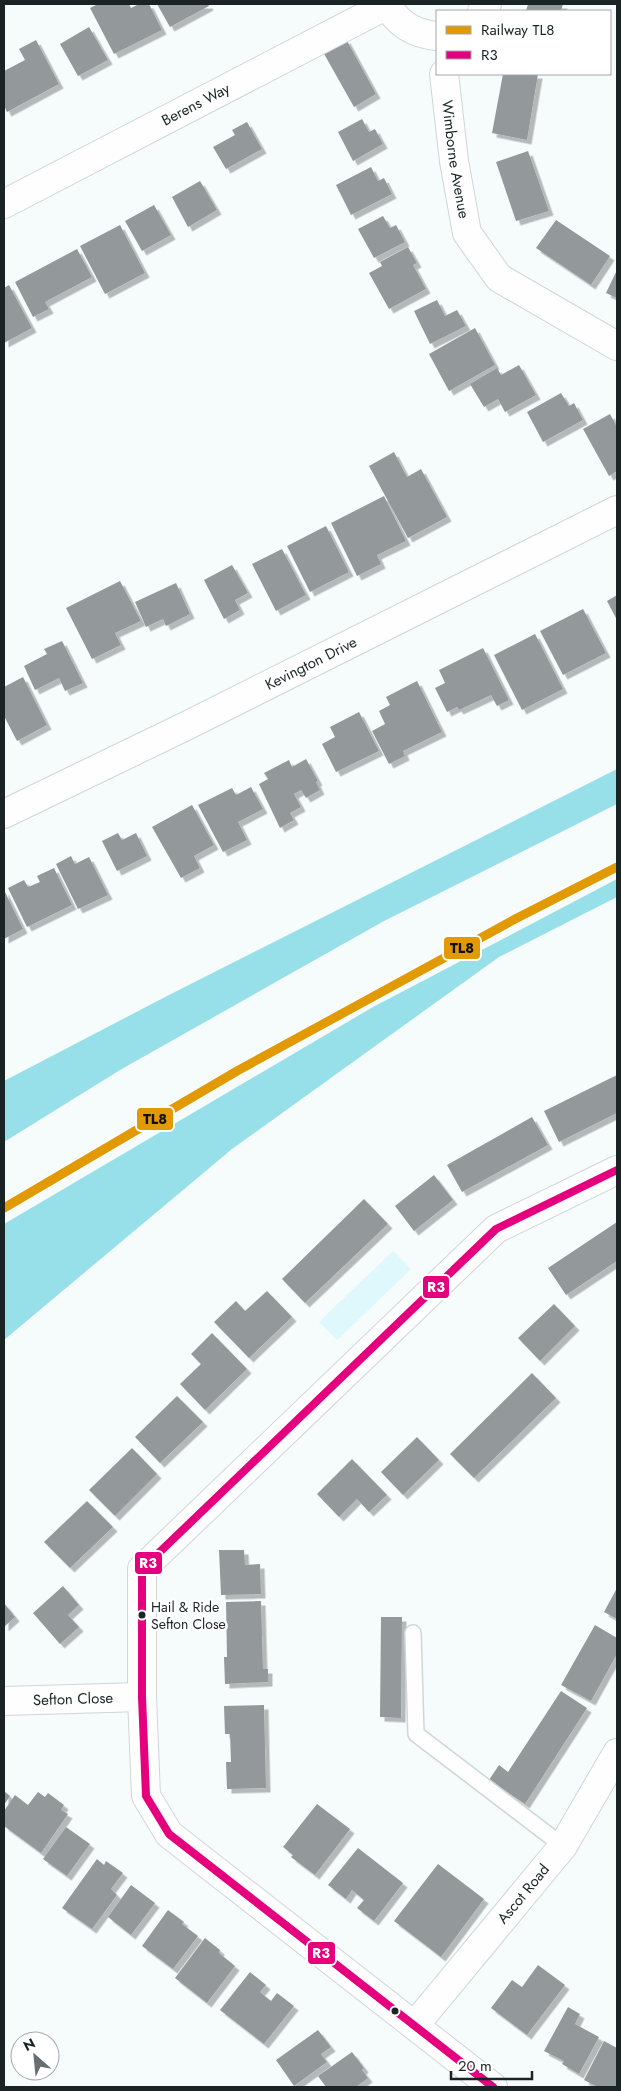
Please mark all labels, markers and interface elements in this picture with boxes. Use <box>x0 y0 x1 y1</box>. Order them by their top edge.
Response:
legend <box>436 10 611 75</box>
text: Railway TL8 <box>481 19 554 41</box>
text: R3 <box>481 44 498 66</box>
street label: Berens Way <box>158 77 234 131</box>
street label: Wimborne Avenue <box>436 99 475 220</box>
street label: Kevington Drive <box>261 631 361 696</box>
line badge: TL8 <box>443 936 481 960</box>
text: TL8 <box>450 938 474 958</box>
line badge: TL8 <box>136 1107 174 1131</box>
text: TL8 <box>143 1109 167 1129</box>
line badge: R3 <box>422 1275 450 1299</box>
text: R3 <box>427 1277 445 1297</box>
line badge: R3 <box>134 1551 163 1575</box>
text: R3 <box>139 1553 157 1573</box>
place label: Hail & Ride Sefton Close <box>151 1597 226 1634</box>
marker: Hail & Ride Sefton Close <box>137 1610 147 1620</box>
street label: Sefton Close <box>33 1687 114 1711</box>
street label: Ascot Road <box>492 1859 555 1929</box>
line badge: R3 <box>307 1941 336 1965</box>
text: R3 <box>312 1943 330 1963</box>
unlabelled marker <box>390 2006 400 2016</box>
north arrow <box>10 2031 60 2081</box>
text: N <box>20 2033 39 2056</box>
scale bar <box>451 2048 532 2080</box>
text: 20 m <box>458 2055 492 2077</box>

